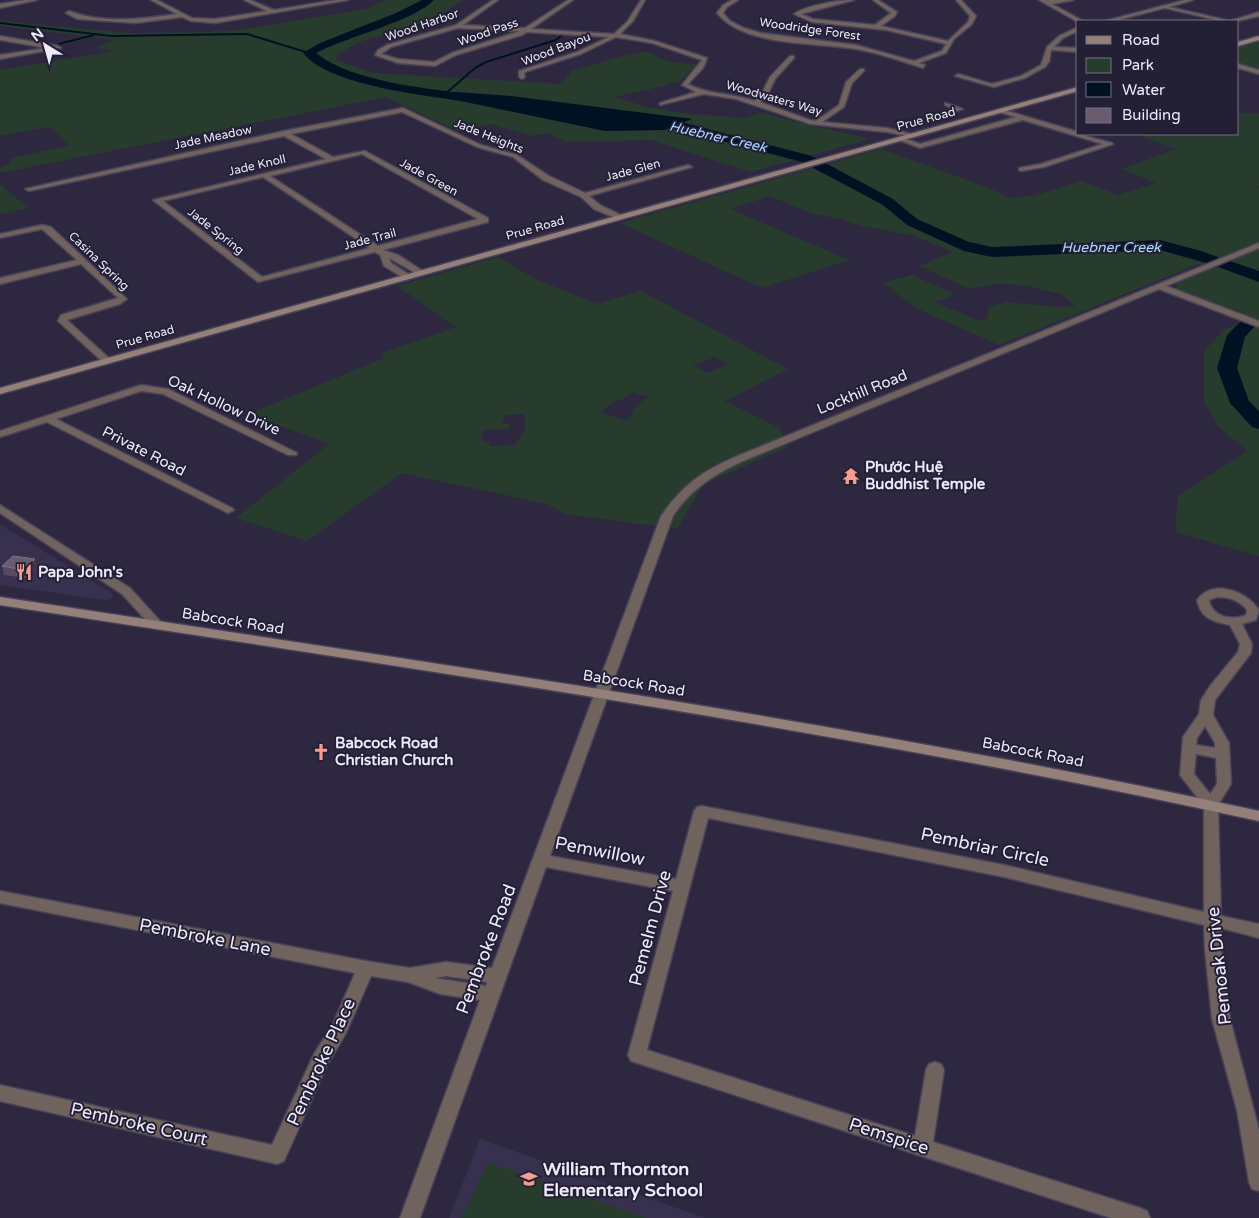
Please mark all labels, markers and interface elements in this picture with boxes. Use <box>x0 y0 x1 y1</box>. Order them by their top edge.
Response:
street label: Wood Harbor <box>383 6 461 44</box>
street label: Wood Pass <box>456 15 520 49</box>
street label: Woodridge Forest <box>759 15 862 43</box>
north arrow <box>20 20 70 70</box>
legend <box>1076 20 1239 135</box>
text: N <box>28 25 47 45</box>
street label: Wood Bayou <box>520 29 592 69</box>
text: Road <box>1122 31 1160 49</box>
text: Park <box>1122 56 1154 74</box>
street label: Woodwaters Way <box>724 78 824 119</box>
text: Water <box>1122 81 1165 99</box>
street label: Prue Road <box>895 104 957 134</box>
text: Building <box>1122 106 1181 124</box>
street label: Jade Heights <box>452 116 526 156</box>
water label: Huebner Creek <box>668 118 770 157</box>
street label: Jade Meadow <box>173 122 254 152</box>
street label: Jade Knoll <box>227 152 287 178</box>
street label: Jade Green <box>398 155 460 199</box>
street label: Jade Glen <box>604 156 662 184</box>
street label: Jade Spring <box>185 205 247 257</box>
street label: Prue Road <box>504 213 566 243</box>
street label: Jade Trail <box>342 225 398 253</box>
street label: Casina Spring <box>66 229 132 293</box>
water label: Huebner Creek <box>1061 239 1162 256</box>
street label: Prue Road <box>114 322 176 352</box>
street label: Lockhill Road <box>814 366 910 418</box>
street label: Oak Hollow Drive <box>165 371 283 439</box>
street label: Private Road <box>99 422 189 480</box>
place label: Phước Huệ Buddhist Temple <box>865 458 986 494</box>
temple icon: Phước Huệ Buddhist Temple <box>841 466 861 486</box>
restaurant icon: Papa John's <box>14 562 34 582</box>
place label: Papa John's <box>38 563 123 582</box>
street label: Babcock Road <box>181 604 285 638</box>
street label: Babcock Road <box>582 666 686 700</box>
street label: Babcock Road <box>981 733 1085 771</box>
place label: Babcock Road Christian Church <box>335 734 453 769</box>
church icon: Babcock Road Christian Church <box>311 742 331 762</box>
street label: Pembriar Circle <box>919 823 1051 871</box>
street label: Pemwillow <box>553 832 647 870</box>
street label: Pemelm Drive <box>624 868 676 988</box>
street label: Pembroke Road <box>451 881 521 1017</box>
street label: Pemoak Drive <box>1202 906 1236 1026</box>
street label: Pembroke Lane <box>137 913 273 961</box>
street label: Pembroke Place <box>282 995 360 1129</box>
street label: Pembroke Court <box>68 1098 210 1150</box>
street label: Pemspice <box>846 1113 932 1159</box>
place label: William Thornton Elementary School <box>543 1158 703 1201</box>
school or university icon: William Thornton Elementary School <box>519 1169 539 1189</box>

